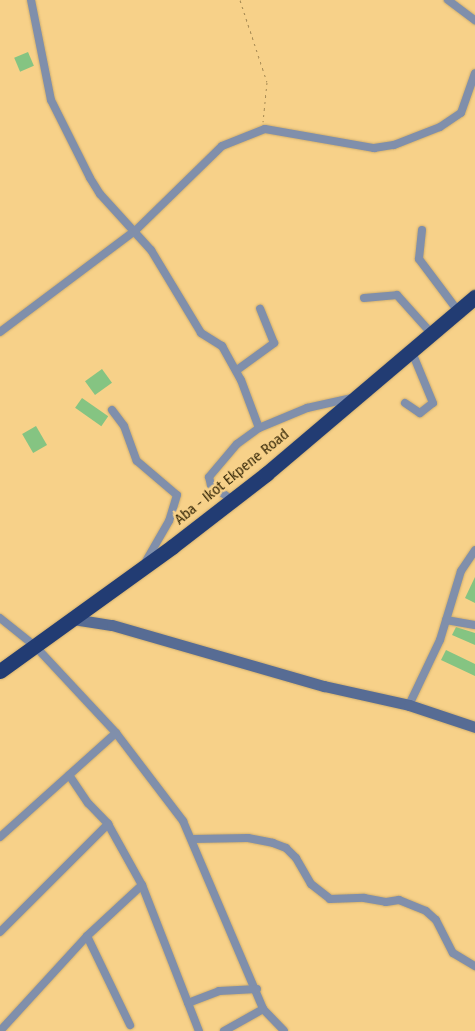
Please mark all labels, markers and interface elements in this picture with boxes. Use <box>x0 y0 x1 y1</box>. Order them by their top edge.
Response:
street label: Aba - Ikot Ekpene Road <box>171 425 293 529</box>

